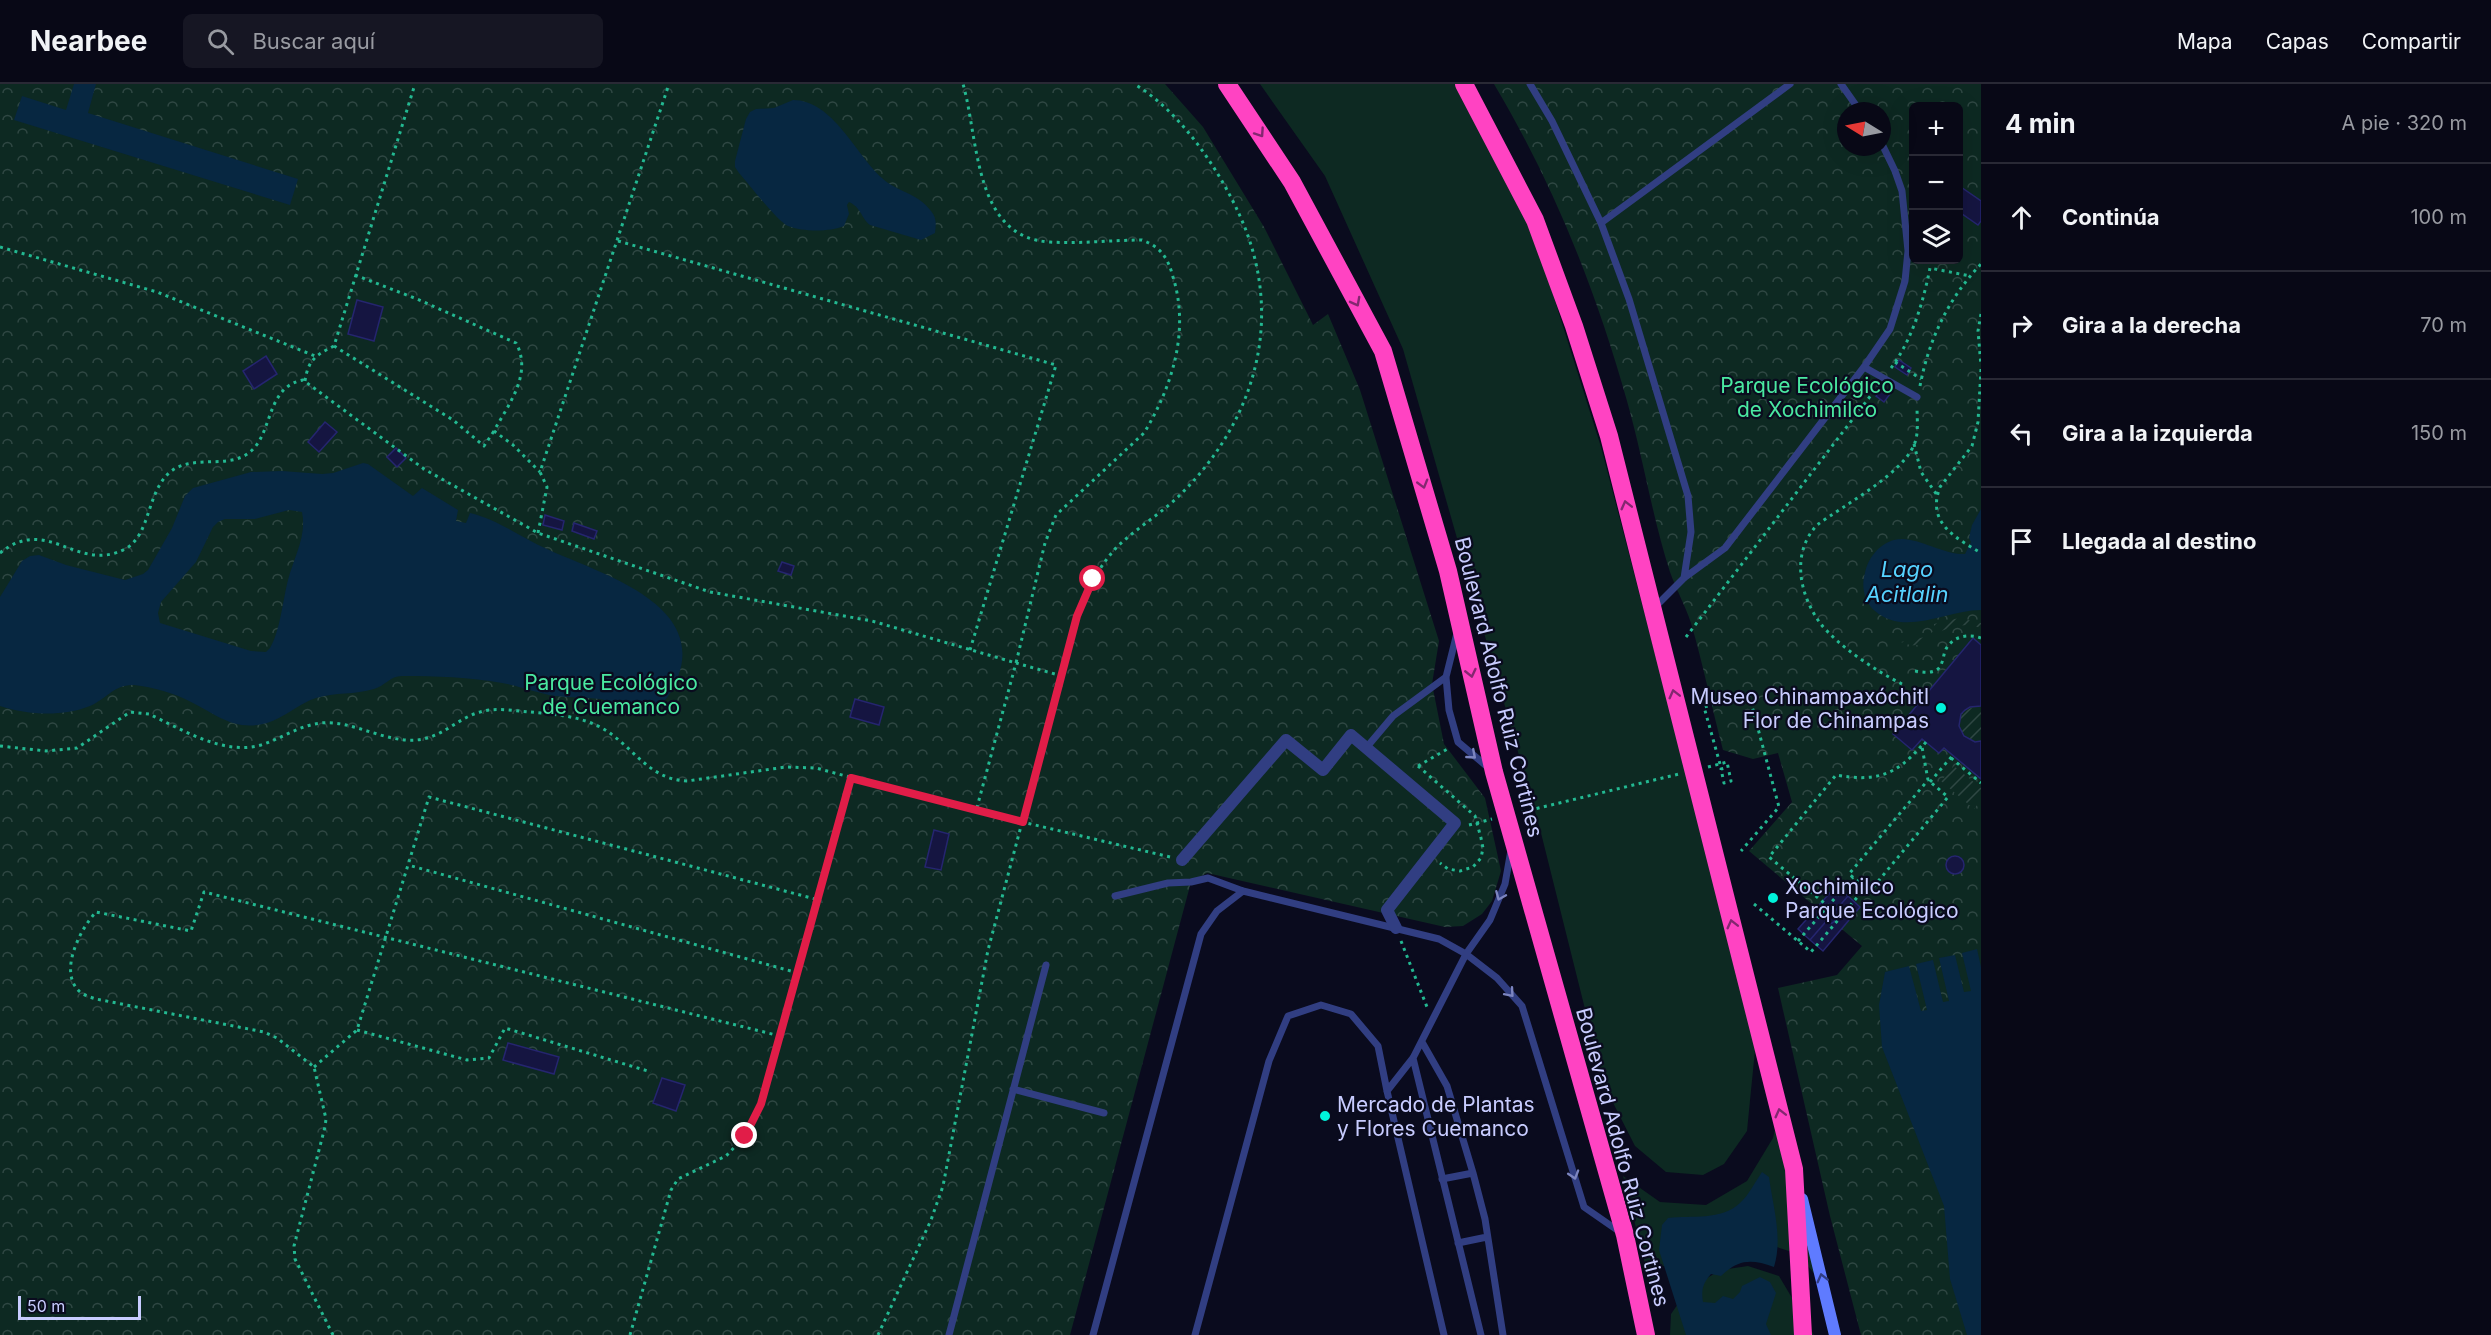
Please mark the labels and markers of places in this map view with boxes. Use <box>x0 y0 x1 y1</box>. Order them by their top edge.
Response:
place label: Museo Chinampaxóchitl Flor de Chinampas <box>1690 684 1929 733</box>
marker: Museo Chinampaxóchitl Flor de Chinampas <box>1934 701 1948 715</box>
place label: Xochimilco Parque Ecológico <box>1785 874 1959 923</box>
marker: Xochimilco Parque Ecológico <box>1766 891 1780 905</box>
place label: Mercado de Plantas y Flores Cuemanco <box>1337 1092 1535 1141</box>
marker: Mercado de Plantas y Flores Cuemanco <box>1318 1109 1332 1123</box>

